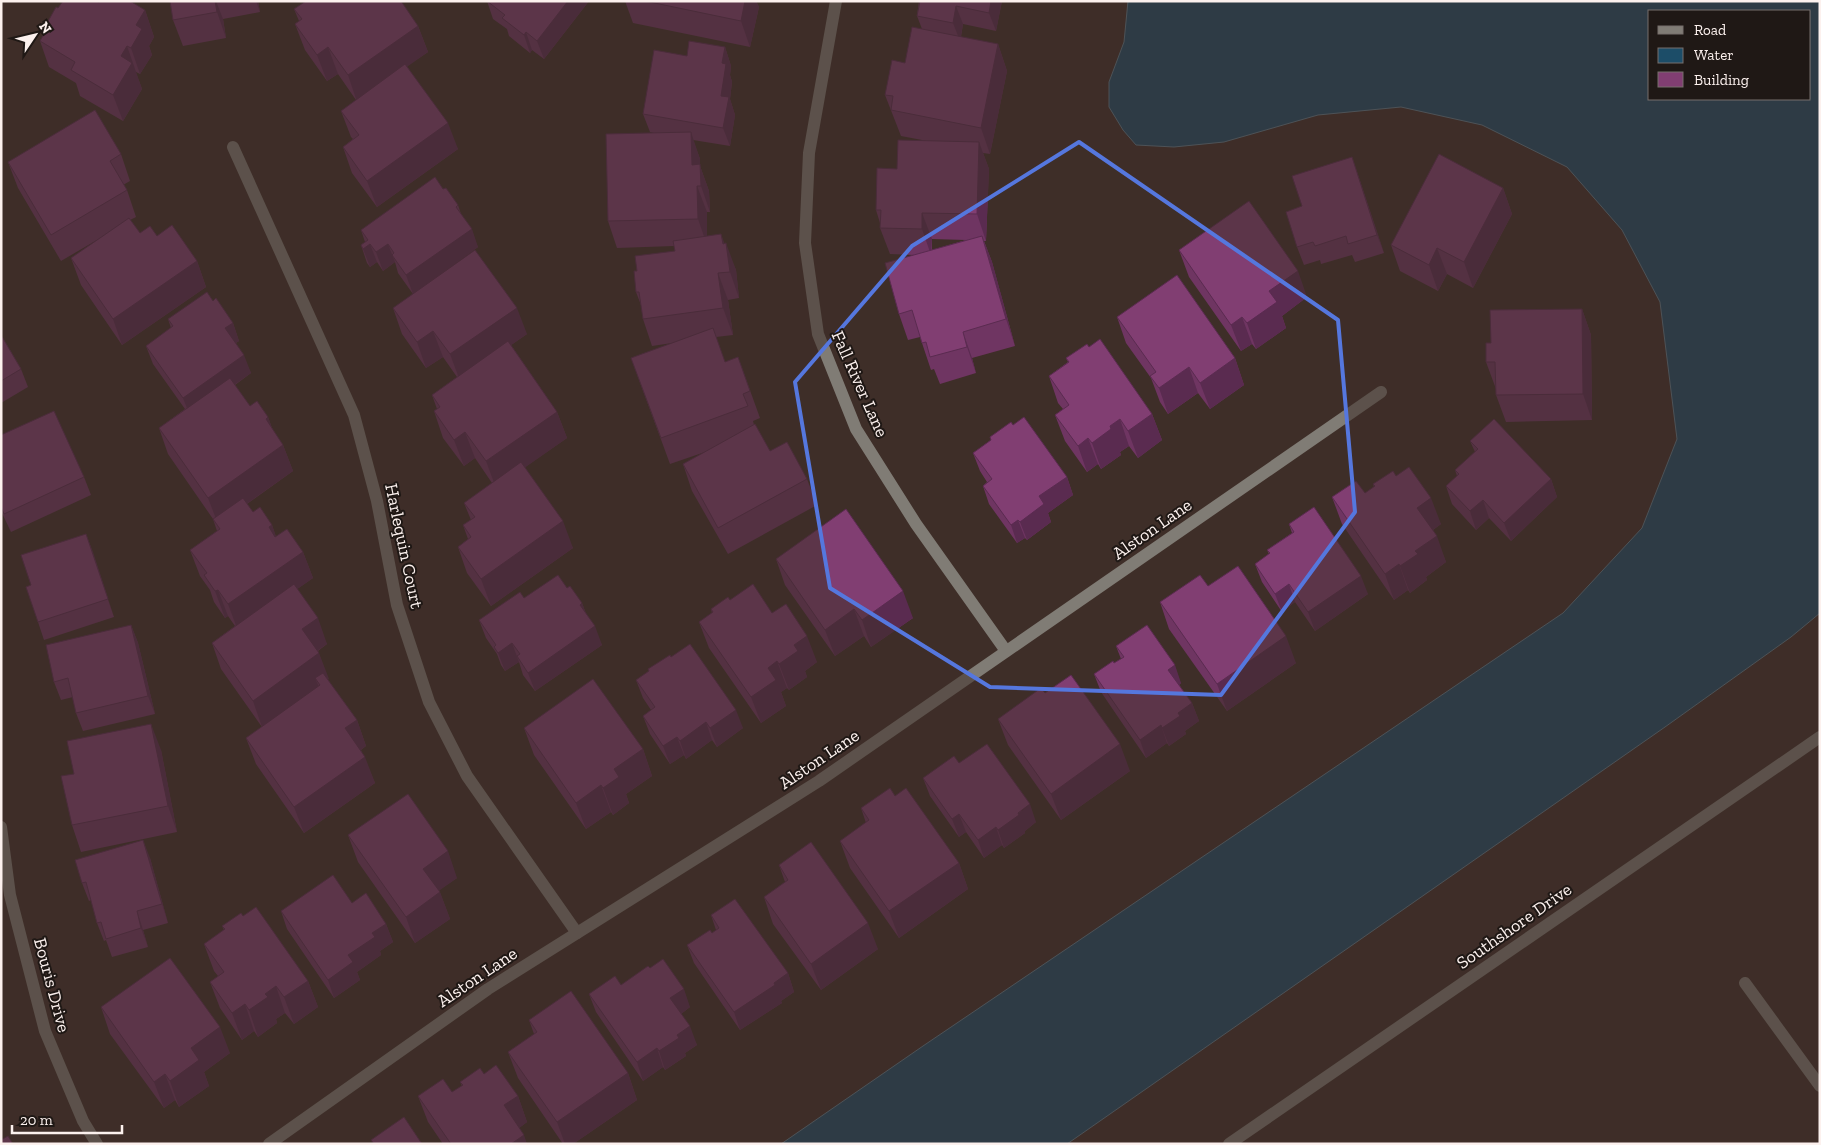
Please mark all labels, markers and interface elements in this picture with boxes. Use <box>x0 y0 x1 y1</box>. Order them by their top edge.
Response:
north arrow <box>10 10 60 60</box>
legend <box>1648 10 1811 100</box>
text: N <box>35 19 55 37</box>
text: Road <box>1694 21 1727 39</box>
text: Water <box>1694 46 1734 64</box>
text: Building <box>1694 71 1749 89</box>
street label: Fall River Lane <box>827 327 893 441</box>
street label: Harlequin Court <box>380 482 428 611</box>
street label: Alston Lane <box>1108 494 1196 564</box>
street label: Alston Lane <box>775 724 863 794</box>
street label: Southshore Drive <box>1452 878 1576 974</box>
street label: Bouris Drive <box>29 935 75 1035</box>
street label: Alston Lane <box>433 942 521 1012</box>
scale bar <box>12 1102 122 1134</box>
text: 20 m <box>20 1111 53 1129</box>

